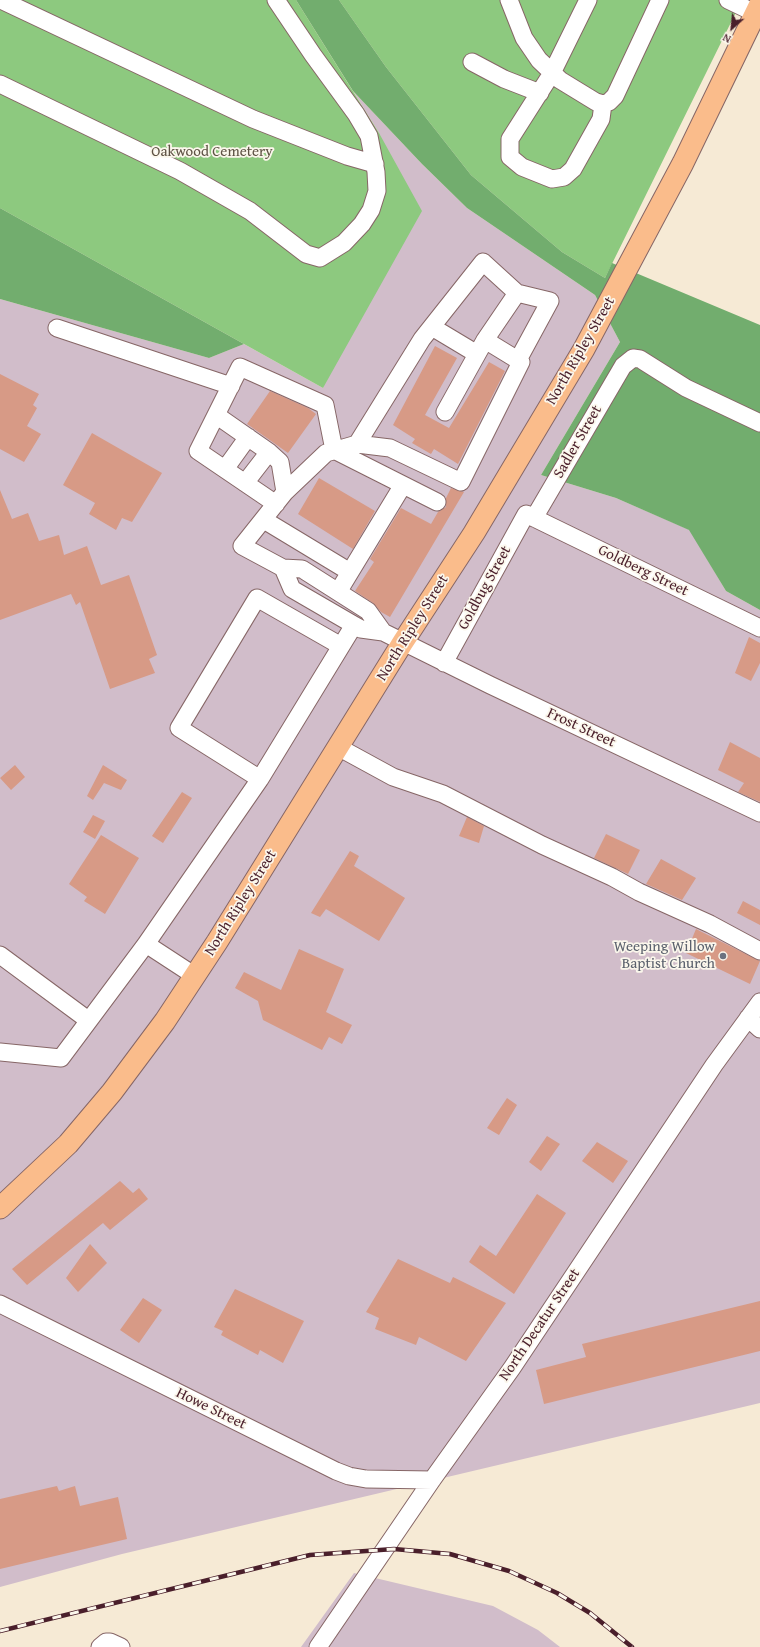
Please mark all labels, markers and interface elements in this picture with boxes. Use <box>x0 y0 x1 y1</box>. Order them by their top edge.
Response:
north arrow <box>712 8 752 48</box>
text: N <box>720 30 733 47</box>
park label: Oakwood Cemetery <box>151 143 273 161</box>
street label: North Ripley Street <box>543 294 619 408</box>
street label: Sadler Street <box>550 402 606 482</box>
street label: Goldberg Street <box>595 541 691 601</box>
street label: Goldbug Street <box>455 543 515 633</box>
street label: North Ripley Street <box>373 572 453 684</box>
street label: Frost Street <box>544 704 618 752</box>
street label: North Ripley Street <box>201 847 281 959</box>
place label: Weeping Willow Baptist Church <box>614 938 715 973</box>
marker: Weeping Willow Baptist Church <box>718 951 728 961</box>
street label: North Decatur Street <box>496 1266 584 1384</box>
street label: Howe Street <box>173 1384 249 1434</box>

